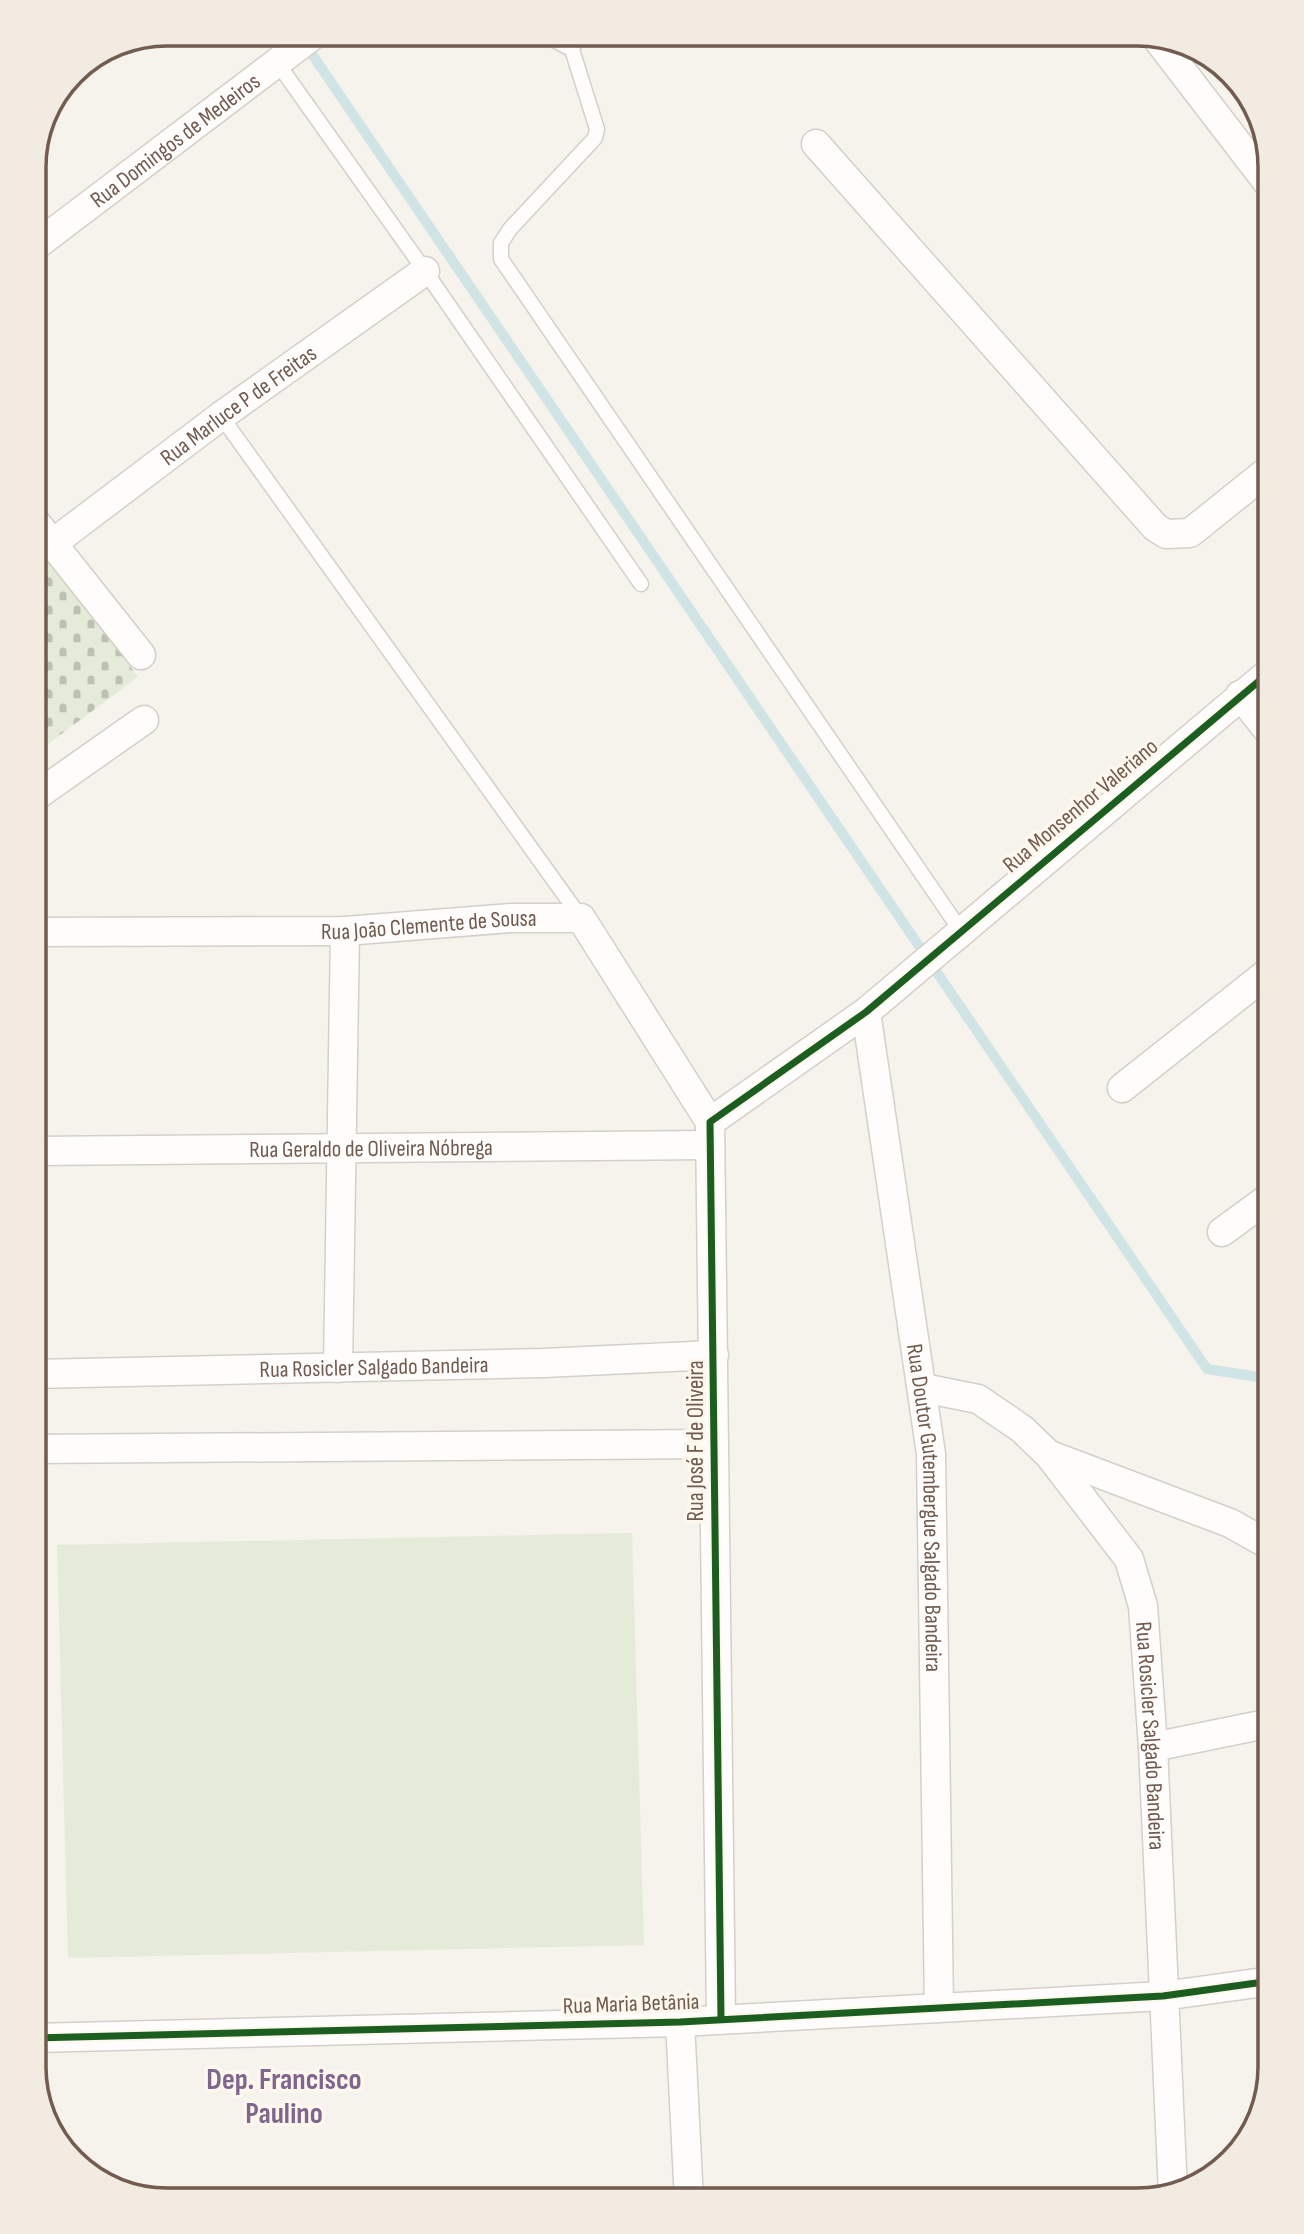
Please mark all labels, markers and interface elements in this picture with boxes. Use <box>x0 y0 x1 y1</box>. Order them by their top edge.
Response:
street label: Rua Domingos de Medeiros <box>85 67 266 214</box>
street label: Rua Marluce P de Freitas <box>155 340 322 472</box>
street label: Rua Monsenhor Valeriano <box>997 733 1164 879</box>
street label: Rua João Clemente de Sousa <box>321 905 537 946</box>
street label: Rua Geraldo de Oliveira Nóbrega <box>249 1134 493 1164</box>
street label: Rua Doutor Gutembergue Salgado Bandeira <box>900 1342 947 1672</box>
street label: Rua Rosicler Salgado Bandeira <box>259 1351 489 1384</box>
street label: Rua José F de Oliveira <box>682 1360 710 1522</box>
street label: Rua Rosicler Salgado Bandeira <box>1129 1620 1171 1851</box>
street label: Rua Maria Betânia <box>562 1988 700 2020</box>
district label: Dep. Francisco Paulino <box>206 2062 362 2132</box>

